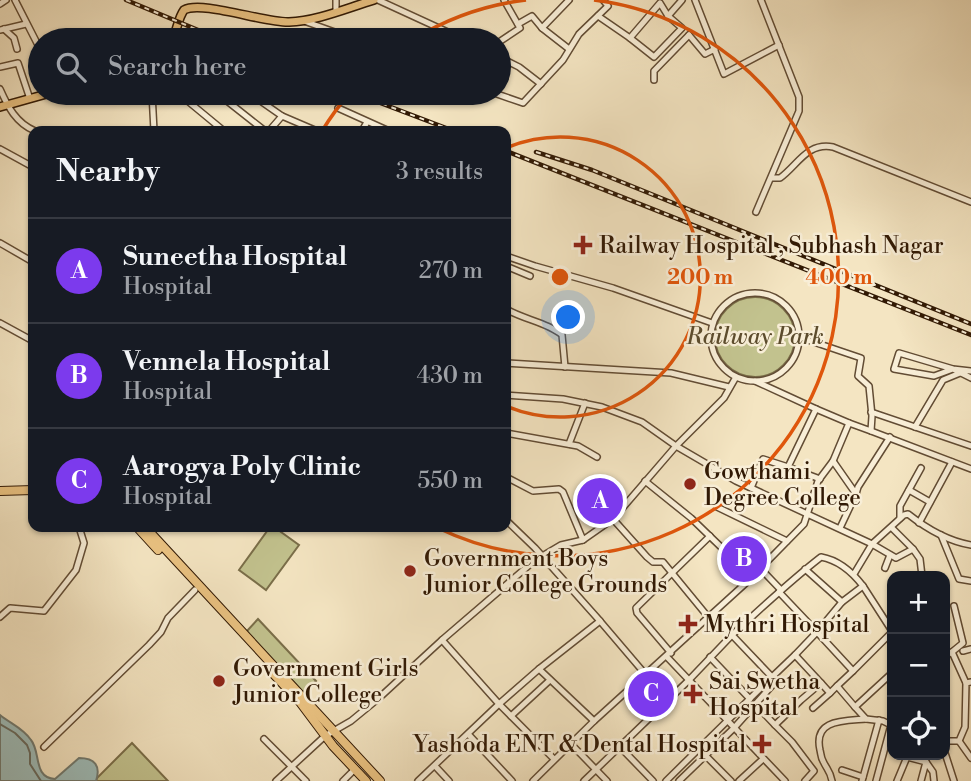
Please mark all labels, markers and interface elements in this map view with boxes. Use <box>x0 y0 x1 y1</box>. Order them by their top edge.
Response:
search box <box>28 28 511 105</box>
icon: search <box>52 48 90 86</box>
text: Search here <box>108 51 247 83</box>
text: Nearby <box>56 153 160 191</box>
text: 3 results <box>396 158 483 186</box>
place label: Railway Hospital , Subhash Nagar <box>599 232 944 260</box>
marker: Railway Hospital , Subhash Nagar <box>573 235 593 255</box>
text: Suneetha Hospital <box>123 241 347 273</box>
text: A <box>71 257 87 285</box>
text: 270 m <box>419 257 483 285</box>
centre of rings <box>548 265 572 289</box>
text: 200 m <box>667 265 733 291</box>
text: 400 m <box>805 265 873 291</box>
text: Hospital <box>123 273 212 301</box>
your location <box>551 300 585 334</box>
park label: Railway Park <box>685 323 824 351</box>
text: Vennela Hospital <box>123 346 330 378</box>
text: B <box>70 362 88 390</box>
text: 430 m <box>416 362 483 390</box>
text: Hospital <box>123 378 212 406</box>
text: Aarogya Poly Clinic <box>123 451 361 483</box>
place label: Gowthami Degree College <box>704 458 861 512</box>
text: C <box>71 467 87 495</box>
text: 550 m <box>418 467 483 495</box>
pin: A <box>577 475 623 527</box>
marker: Gowthami Degree College <box>682 476 698 492</box>
text: Hospital <box>123 483 212 511</box>
pin: B <box>721 533 767 585</box>
place label: Government Boys Junior College Grounds <box>423 545 667 599</box>
marker: Government Boys Junior College Grounds <box>402 563 418 579</box>
map controls <box>887 571 950 760</box>
button: + <box>887 571 950 634</box>
place label: Mythri Hospital <box>704 611 870 639</box>
marker: Mythri Hospital <box>678 614 698 634</box>
button: − <box>887 634 950 697</box>
place label: Government Girls Junior College <box>232 655 418 709</box>
pin: C <box>628 668 674 720</box>
place label: Sai Swetha Hospital <box>709 668 821 722</box>
marker: Government Girls Junior College <box>211 673 227 689</box>
marker: Sai Swetha Hospital <box>683 684 703 704</box>
button: locate <box>887 697 950 760</box>
place label: Yashoda ENT & Dental Hospital <box>412 731 746 759</box>
marker: Yashoda ENT & Dental Hospital <box>752 734 772 754</box>

